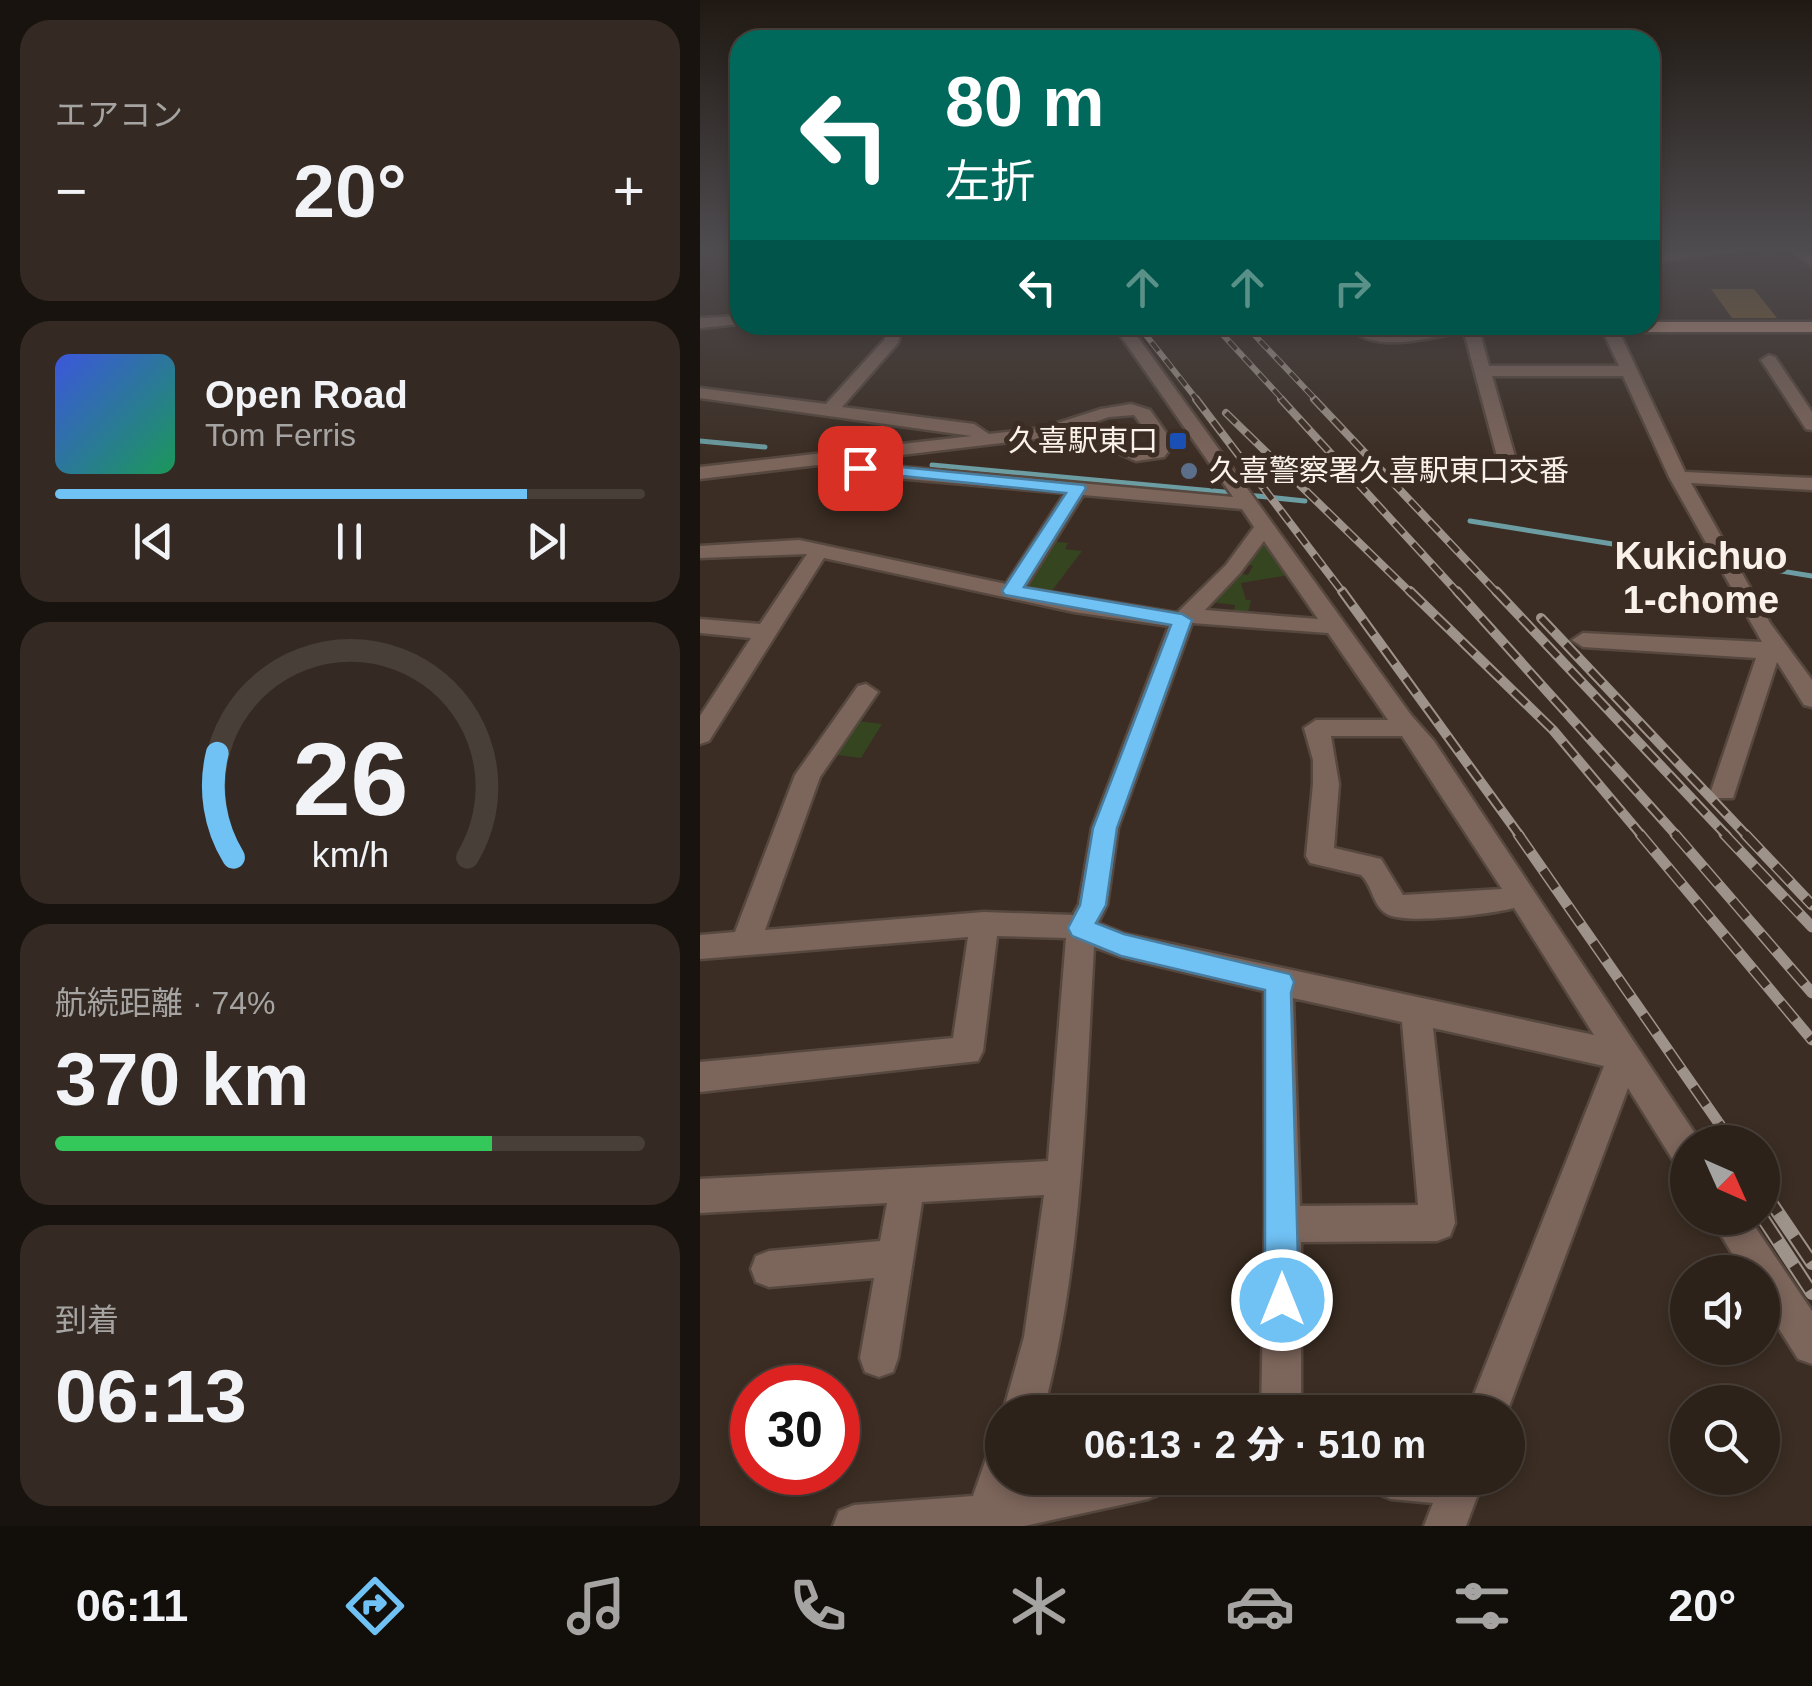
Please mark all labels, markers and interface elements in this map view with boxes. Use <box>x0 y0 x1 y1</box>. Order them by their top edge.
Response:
text: 80 m <box>945 63 1105 141</box>
icon: left <box>780 70 910 200</box>
text: エアコン <box>55 97 183 133</box>
text: 20° <box>293 149 407 233</box>
text: 左折 <box>945 156 1035 207</box>
text: − <box>55 160 87 222</box>
text: + <box>613 160 645 222</box>
icon: left <box>1010 260 1065 315</box>
icon: ahead <box>1115 260 1170 315</box>
icon: ahead <box>1220 260 1275 315</box>
icon: right <box>1325 260 1380 315</box>
text: Open Road <box>205 374 408 416</box>
text: Tom Ferris <box>205 417 356 453</box>
place label: 久喜駅東口 <box>1008 424 1158 457</box>
pin <box>818 426 903 511</box>
marker: 久喜駅東口 <box>1167 430 1189 452</box>
icon: arrive <box>833 441 888 496</box>
place label: 久喜警察署久喜駅東口交番 <box>1209 454 1569 487</box>
marker: 久喜警察署久喜駅東口交番 <box>1178 460 1200 482</box>
icon: previous <box>126 514 181 569</box>
icon: pause <box>322 514 377 569</box>
icon: next <box>519 514 574 569</box>
district label: Kukichuo 1-chome <box>1614 535 1788 621</box>
text: 26 <box>292 721 408 837</box>
text: km/h <box>311 835 389 875</box>
text: 航続距離 · 74% <box>55 985 276 1021</box>
text: 370 km <box>55 1037 309 1121</box>
north arrow <box>1670 1125 1780 1235</box>
map controls <box>1670 1125 1780 1495</box>
position arrow <box>1230 1248 1334 1352</box>
button: sound <box>1670 1255 1780 1365</box>
text: 到着 <box>55 1302 119 1338</box>
text: 06:13 <box>55 1354 247 1438</box>
speed limit sign: 30 <box>730 1365 860 1495</box>
button: search <box>1670 1385 1780 1495</box>
text: 06:13 · 2 分 · 510 m <box>1084 1424 1426 1466</box>
icon: directions <box>340 1571 410 1641</box>
icon: music <box>561 1571 631 1641</box>
icon: phone <box>783 1571 853 1641</box>
icon: climate <box>1004 1571 1074 1641</box>
icon: car <box>1225 1571 1295 1641</box>
icon: filters <box>1447 1571 1517 1641</box>
text: 06:11 <box>76 1580 188 1631</box>
text: 20° <box>1668 1580 1736 1631</box>

